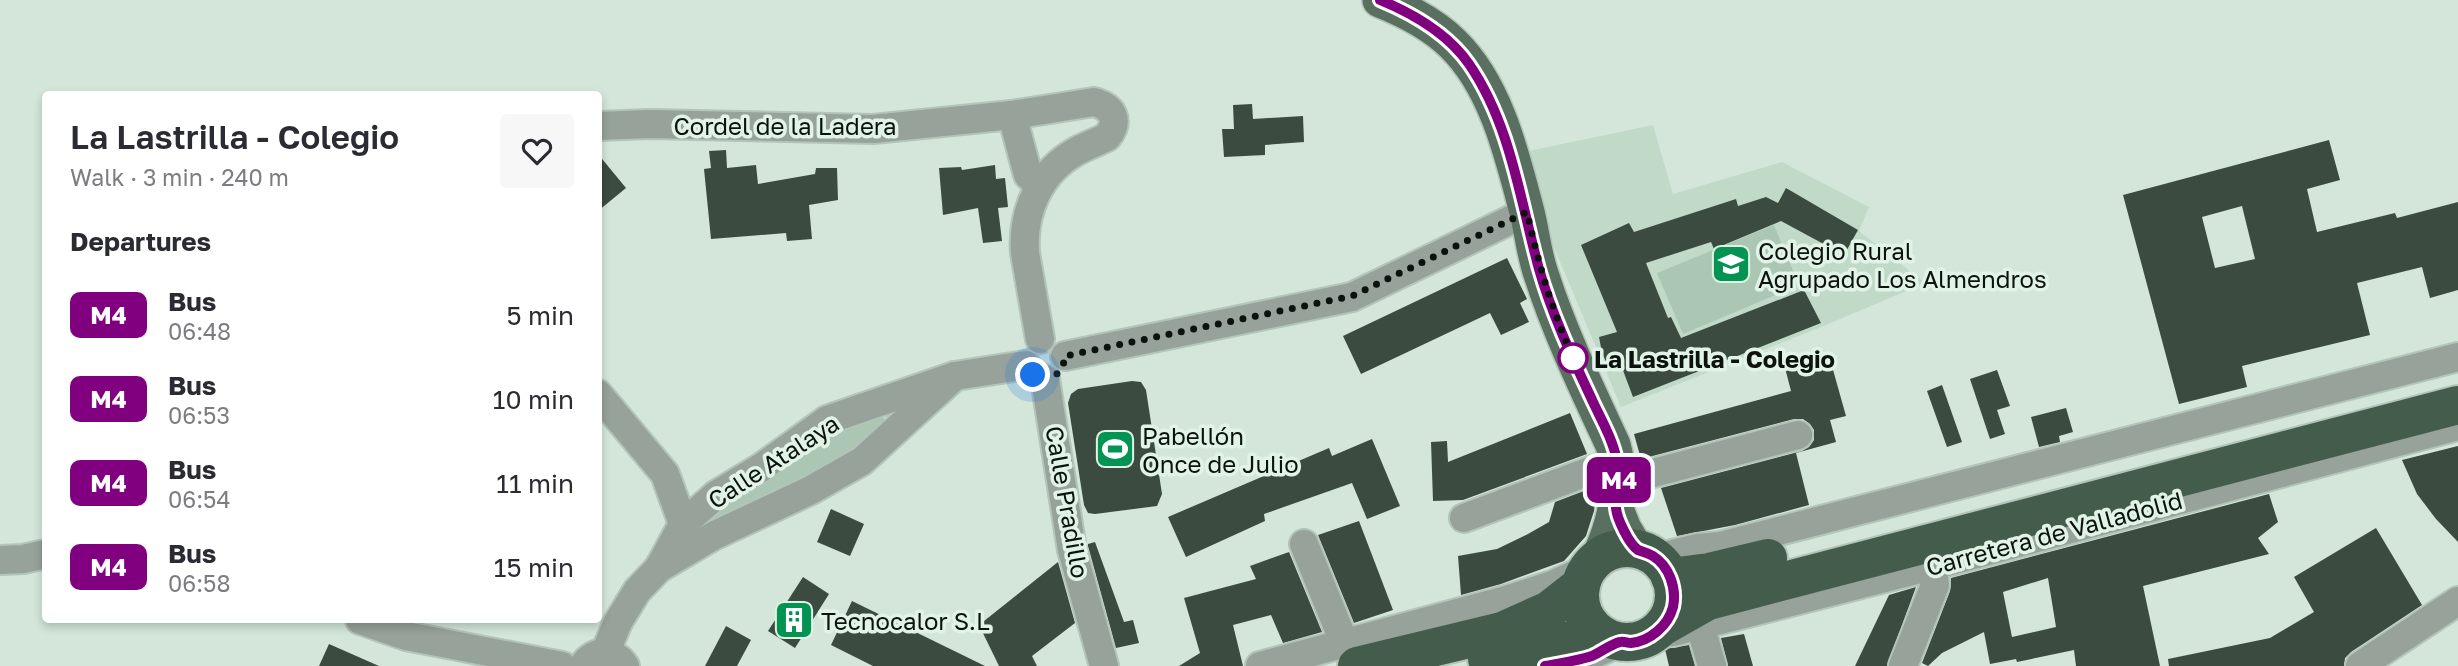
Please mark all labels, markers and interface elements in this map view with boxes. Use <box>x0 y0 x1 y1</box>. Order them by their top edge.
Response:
street label: Cordel de la Ladera <box>674 111 896 140</box>
button: heart <box>500 114 574 188</box>
text: La Lastrilla - Colegio <box>70 117 399 156</box>
text: Walk · 3 min · 240 m <box>70 163 289 191</box>
text: Departures <box>70 226 211 257</box>
place label: Colegio Rural Agrupado Los Almendros <box>1758 236 2047 293</box>
school or university icon: Colegio Rural Agrupado Los Almendros <box>1710 243 1752 285</box>
text: Bus <box>168 286 216 317</box>
text: M4 <box>90 300 127 329</box>
text: 5 min <box>506 300 574 331</box>
text: 06:48 <box>168 317 231 345</box>
marker: La Lastrilla - Colegio <box>1558 343 1588 373</box>
place label: La Lastrilla - Colegio <box>1594 344 1835 373</box>
your location <box>1015 357 1050 392</box>
text: Bus <box>168 370 216 401</box>
text: M4 <box>90 384 127 413</box>
text: 10 min <box>493 384 574 415</box>
text: 06:53 <box>168 401 230 429</box>
street label: Calle Atalaya <box>702 408 844 514</box>
place label: Pabellón Once de Julio <box>1142 421 1299 478</box>
street label: Calle Pradillo <box>1040 424 1096 580</box>
sports icon: Pabellón Once de Julio <box>1094 428 1136 470</box>
text: Bus <box>168 454 216 485</box>
line badge: M4 <box>1588 457 1650 503</box>
text: M4 <box>1601 465 1637 494</box>
text: M4 <box>90 468 127 497</box>
text: 11 min <box>496 468 574 499</box>
text: 06:54 <box>168 485 230 513</box>
street label: Carretera de Valladolid <box>1923 485 2185 581</box>
text: Bus <box>168 538 216 569</box>
text: M4 <box>90 552 127 581</box>
text: 15 min <box>494 552 574 583</box>
text: 06:58 <box>168 569 230 597</box>
building icon: Tecnocalor S.L <box>773 599 815 641</box>
place label: Tecnocalor S.L <box>821 606 990 635</box>

